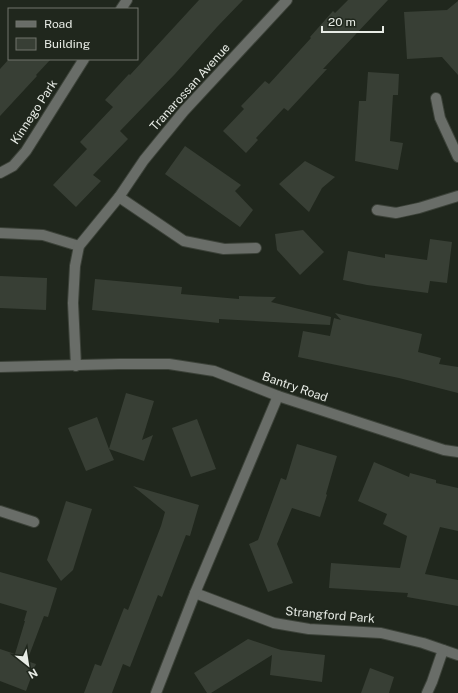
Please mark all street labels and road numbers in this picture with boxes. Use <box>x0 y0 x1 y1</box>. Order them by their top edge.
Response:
street label: Tranarossan Avenue <box>147 40 233 134</box>
street label: Kinnego Park <box>8 77 60 147</box>
street label: Bantry Road <box>260 369 330 405</box>
street label: Strangford Park <box>285 604 376 626</box>

